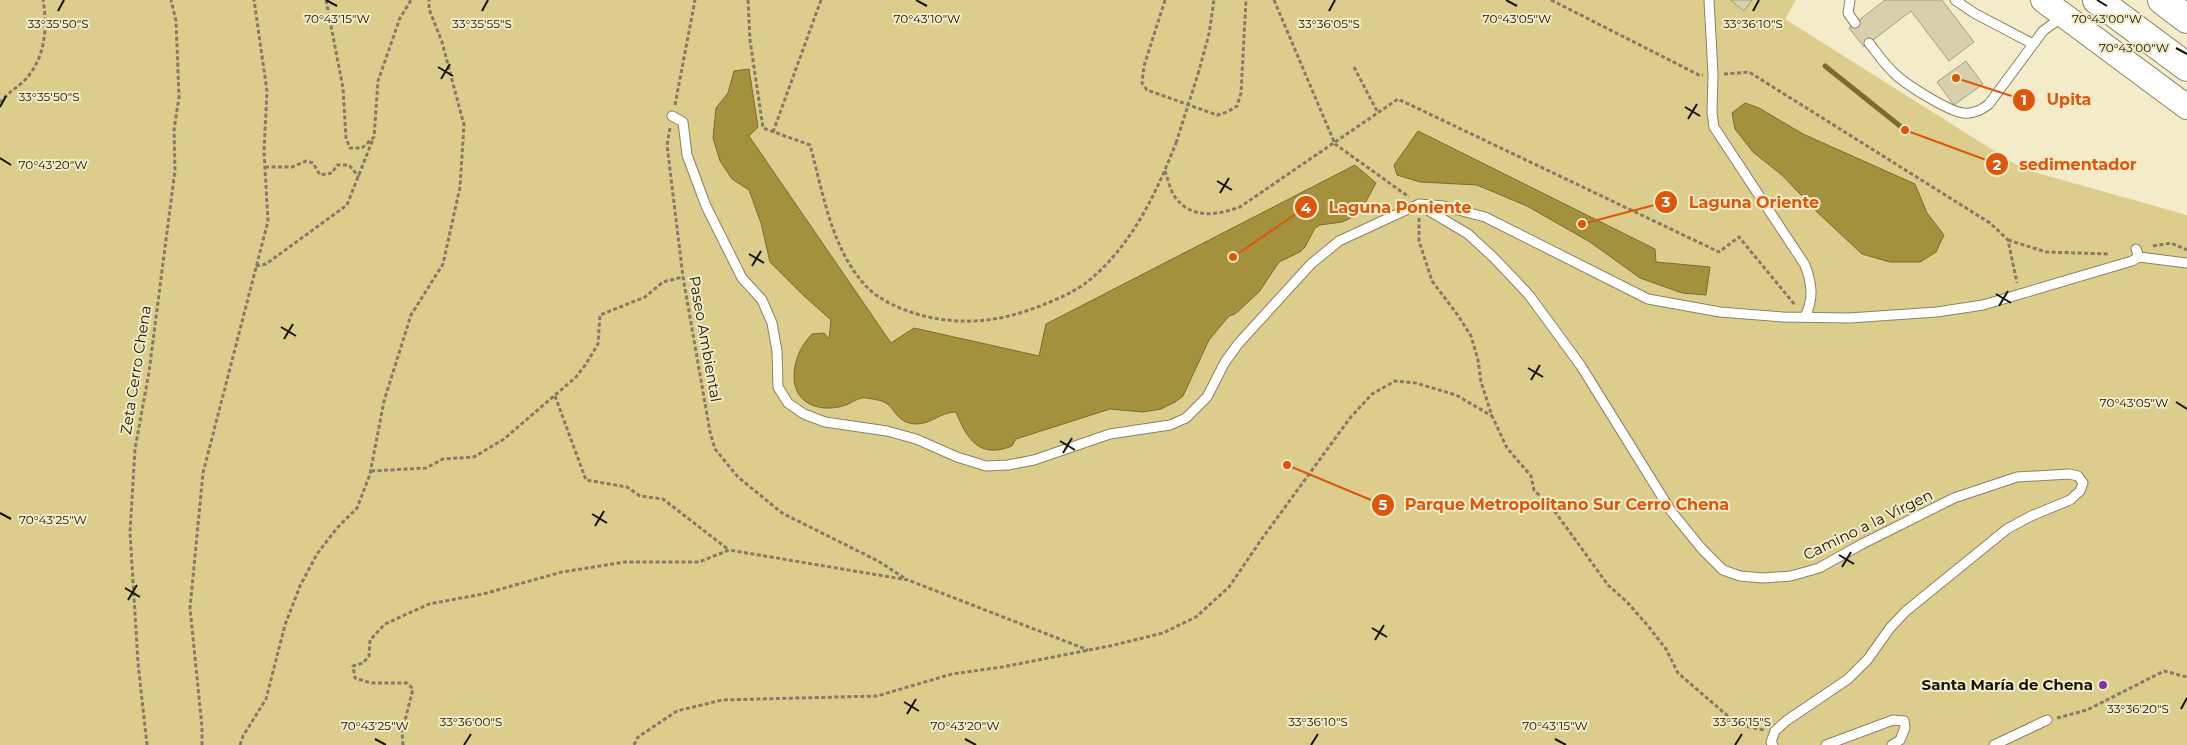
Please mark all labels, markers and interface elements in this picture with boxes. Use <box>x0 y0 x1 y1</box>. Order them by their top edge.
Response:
text: 70°43'15"W <box>304 11 370 26</box>
text: 70°43'10"W <box>894 11 960 26</box>
text: 70°43'05"W <box>1483 11 1551 26</box>
text: 70°43'00"W <box>2072 11 2142 26</box>
text: 33°35'50"S <box>27 16 89 31</box>
text: 33°35'55"S <box>452 16 512 31</box>
text: 33°36'05"S <box>1298 16 1360 31</box>
text: 33°36'10"S <box>1723 16 1783 31</box>
text: 70°43'00"W <box>2099 40 2169 55</box>
callout: Upita <box>2012 84 2102 115</box>
text: 33°35'50"S <box>18 89 80 104</box>
text: 1 <box>2021 90 2027 109</box>
text: Upita <box>2046 90 2092 109</box>
callout: sedimentador <box>1984 149 2147 180</box>
text: 2 <box>1993 155 2002 174</box>
text: sedimentador <box>2019 155 2137 174</box>
text: 70°43'20"W <box>18 157 88 172</box>
callout: Laguna Oriente <box>1654 187 1829 218</box>
callout: Laguna Poniente <box>1293 192 1481 223</box>
text: 3 <box>1661 192 1671 211</box>
text: Laguna Oriente <box>1689 193 1819 212</box>
text: 4 <box>1301 198 1312 217</box>
text: Laguna Poniente <box>1328 198 1472 217</box>
street label: Paseo Ambiental <box>685 274 726 404</box>
street label: Zeta Cerro Chena <box>116 304 155 436</box>
text: 70°43'05"W <box>2100 395 2168 410</box>
street label: Camino a la Virgen <box>1800 485 1936 564</box>
callout: Parque Metropolitano Sur Cerro Chena <box>1370 489 1740 520</box>
text: 5 <box>1379 495 1388 514</box>
text: Parque Metropolitano Sur Cerro Chena <box>1405 495 1729 514</box>
text: 70°43'25"W <box>19 512 87 527</box>
place label: Santa María de Chena <box>1922 675 2093 694</box>
marker: Santa María de Chena <box>2097 679 2109 691</box>
text: 33°36'20"S <box>2107 701 2169 716</box>
text: 33°36'00"S <box>440 714 502 729</box>
text: 33°36'10"S <box>1288 714 1348 729</box>
text: 33°36'15"S <box>1713 714 1771 729</box>
text: 70°43'25"W <box>341 718 409 733</box>
text: 70°43'20"W <box>930 718 1000 733</box>
text: 70°43'15"W <box>1522 718 1588 733</box>

